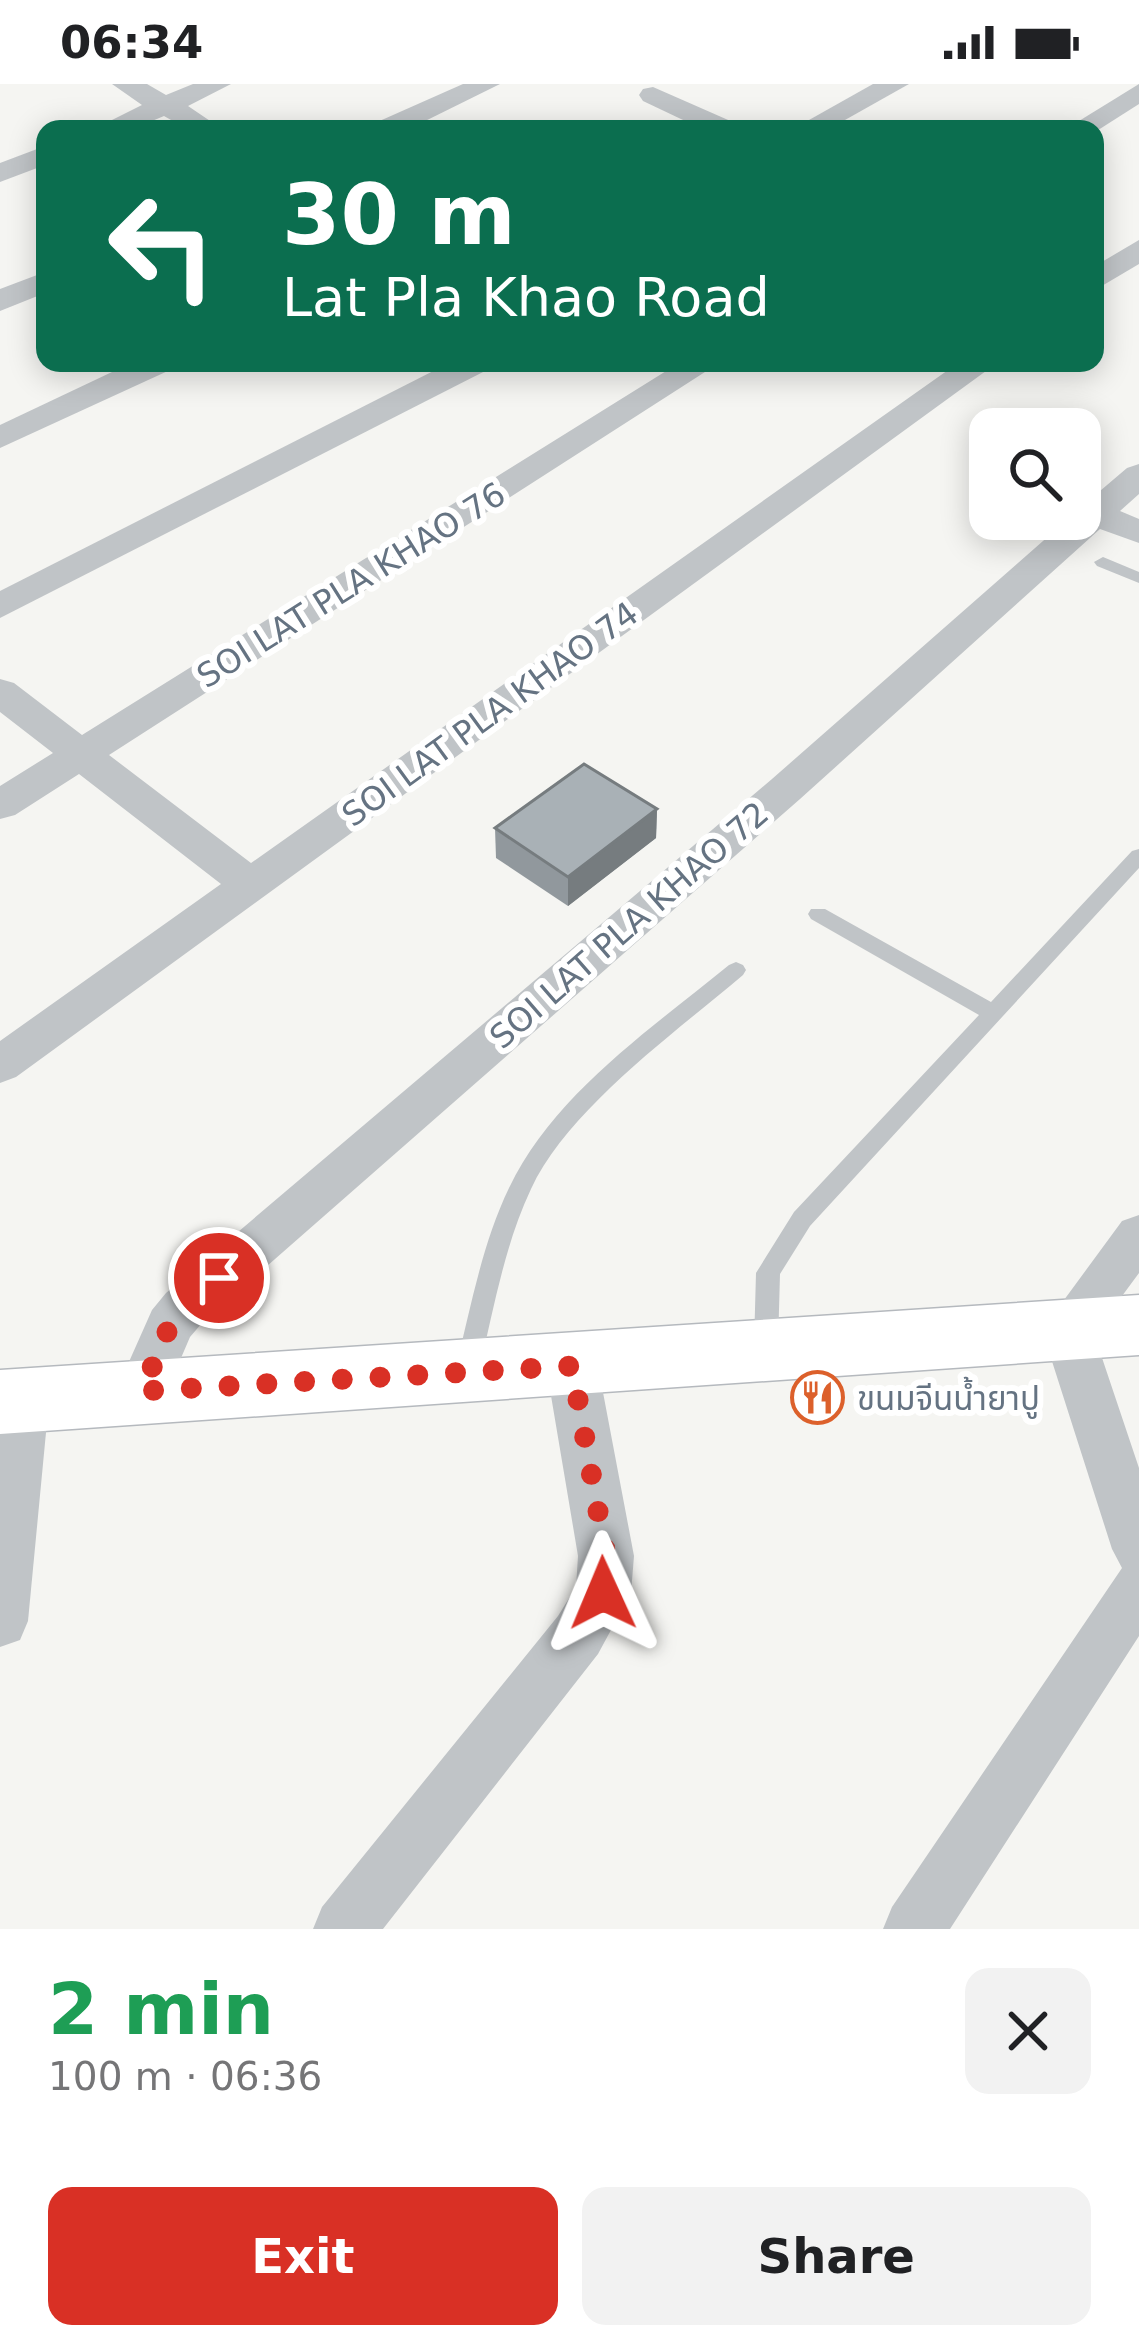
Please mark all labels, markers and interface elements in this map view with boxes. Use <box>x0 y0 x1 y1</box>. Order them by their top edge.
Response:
text: 06:34 <box>60 16 203 69</box>
text: 30 m <box>282 166 516 264</box>
icon: left <box>84 168 240 324</box>
text: Lat Pla Khao Road <box>282 266 770 329</box>
map controls <box>969 408 1101 540</box>
button: search <box>969 408 1101 540</box>
street label: SOI LAT PLA KHAO 76 <box>190 474 512 696</box>
street label: SOI LAT PLA KHAO 74 <box>335 594 645 834</box>
street label: SOI LAT PLA KHAO 72 <box>482 794 776 1056</box>
pin <box>168 1227 270 1329</box>
icon: arrive <box>186 1245 252 1311</box>
restaurant icon: ขนมจีนน้ำยาปู <box>790 1370 846 1426</box>
place label: ขนมจีนน้ำยาปู <box>857 1376 1040 1419</box>
position arrow <box>540 1530 666 1656</box>
text: 2 min <box>48 1967 274 2051</box>
button: close <box>965 1968 1091 2094</box>
text: 100 m · 06:36 <box>48 2054 322 2099</box>
button: Exit <box>48 2187 558 2325</box>
button: Share <box>582 2187 1091 2325</box>

